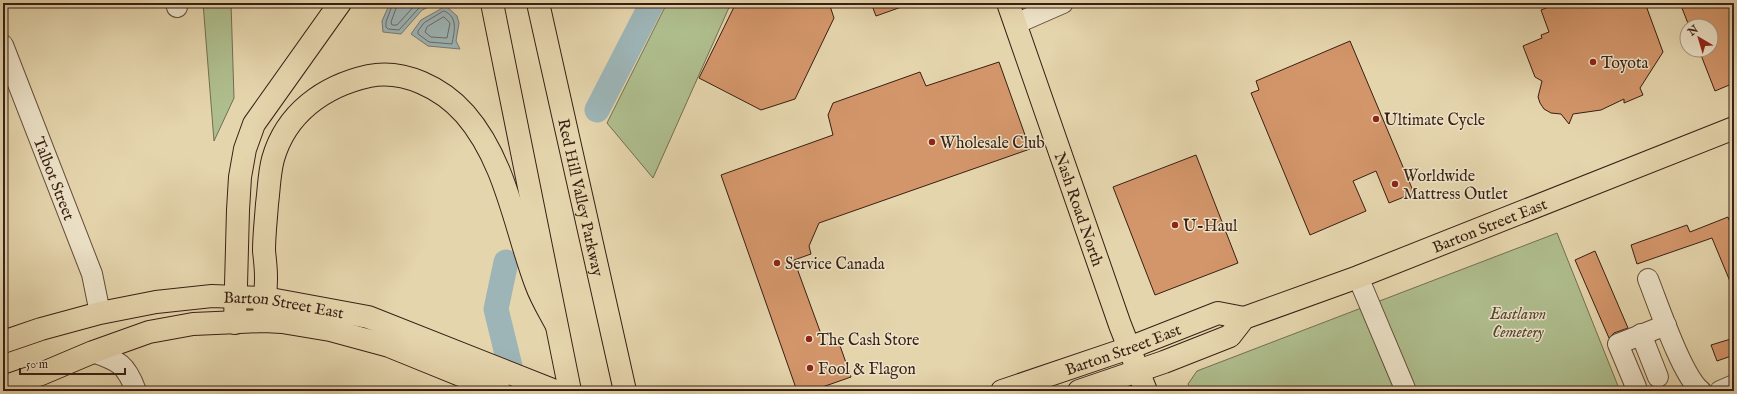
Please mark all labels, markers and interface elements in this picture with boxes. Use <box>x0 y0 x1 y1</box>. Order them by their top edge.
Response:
north arrow <box>1679 18 1719 58</box>
text: N <box>1685 22 1702 40</box>
place label: Toyota <box>1601 54 1648 74</box>
marker: Toyota <box>1588 57 1598 67</box>
place label: Ultimate Cycle <box>1384 111 1485 131</box>
marker: Ultimate Cycle <box>1371 114 1381 124</box>
street label: Red Hill Valley Parkway <box>552 117 607 279</box>
place label: Wholesale Club <box>940 134 1045 154</box>
street label: Talbot Street <box>28 135 78 224</box>
marker: Wholesale Club <box>927 137 937 147</box>
street label: Nash Road North <box>1049 150 1107 270</box>
place label: Worldwide Mattress Outlet <box>1403 167 1509 205</box>
marker: Worldwide Mattress Outlet <box>1390 179 1400 189</box>
street label: Barton Street East <box>1430 195 1551 259</box>
place label: U-Haul <box>1183 217 1238 237</box>
marker: U-Haul <box>1170 220 1180 230</box>
place label: Service Canada <box>785 255 885 275</box>
marker: Service Canada <box>772 258 782 268</box>
street label: Barton Street East <box>223 288 346 324</box>
park label: Eastlawn Cemetery <box>1489 305 1546 343</box>
street label: Barton Street East <box>1063 320 1185 381</box>
place label: The Cash Store <box>817 331 919 351</box>
marker: The Cash Store <box>804 334 814 344</box>
scale bar <box>20 350 125 376</box>
text: 50 m <box>26 357 48 372</box>
place label: Fool & Flagon <box>818 360 916 380</box>
marker: Fool & Flagon <box>805 363 815 373</box>

